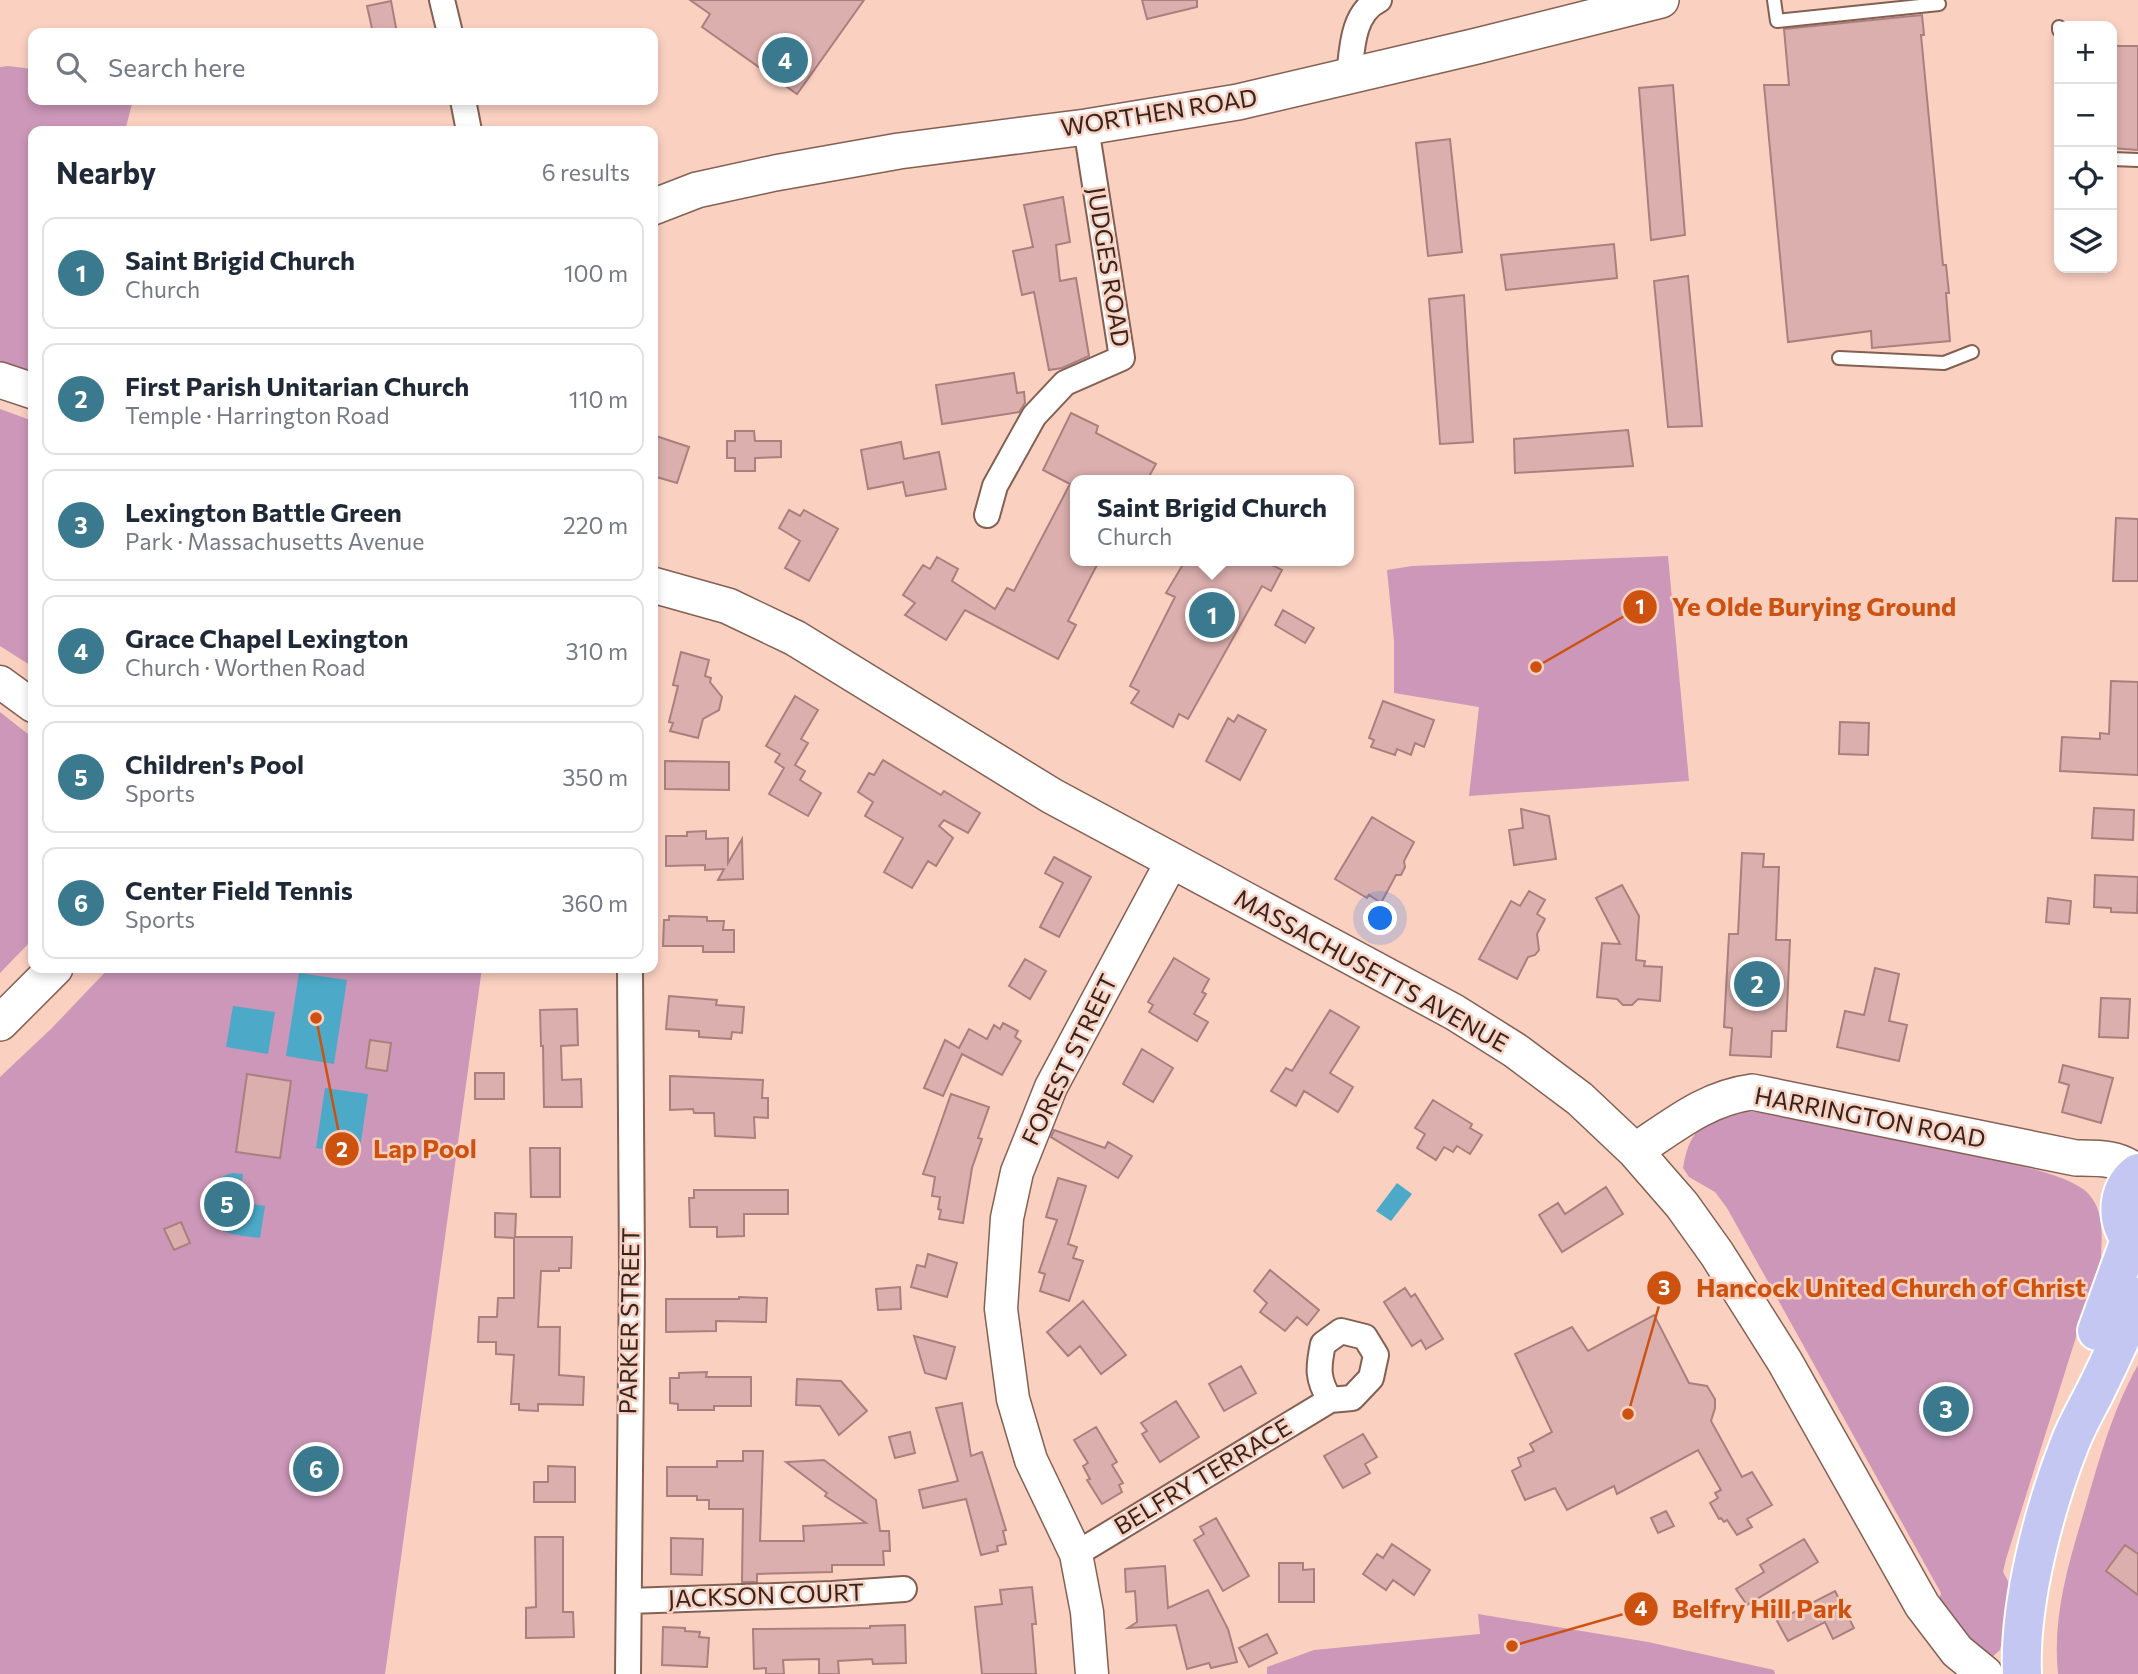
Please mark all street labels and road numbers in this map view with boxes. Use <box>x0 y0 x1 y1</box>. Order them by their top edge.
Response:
street label: WORTHEN ROAD <box>1059 82 1259 141</box>
street label: JUDGES ROAD <box>1083 185 1136 349</box>
street label: MASSACHUSETTS AVENUE <box>1230 882 1514 1057</box>
street label: FOREST STREET <box>1015 969 1123 1150</box>
street label: HARRINGTON ROAD <box>1752 1080 1988 1153</box>
street label: PARKER STREET <box>612 1227 645 1415</box>
street label: BELFRY TERRACE <box>1109 1411 1296 1540</box>
street label: JACKSON COURT <box>667 1577 865 1612</box>

